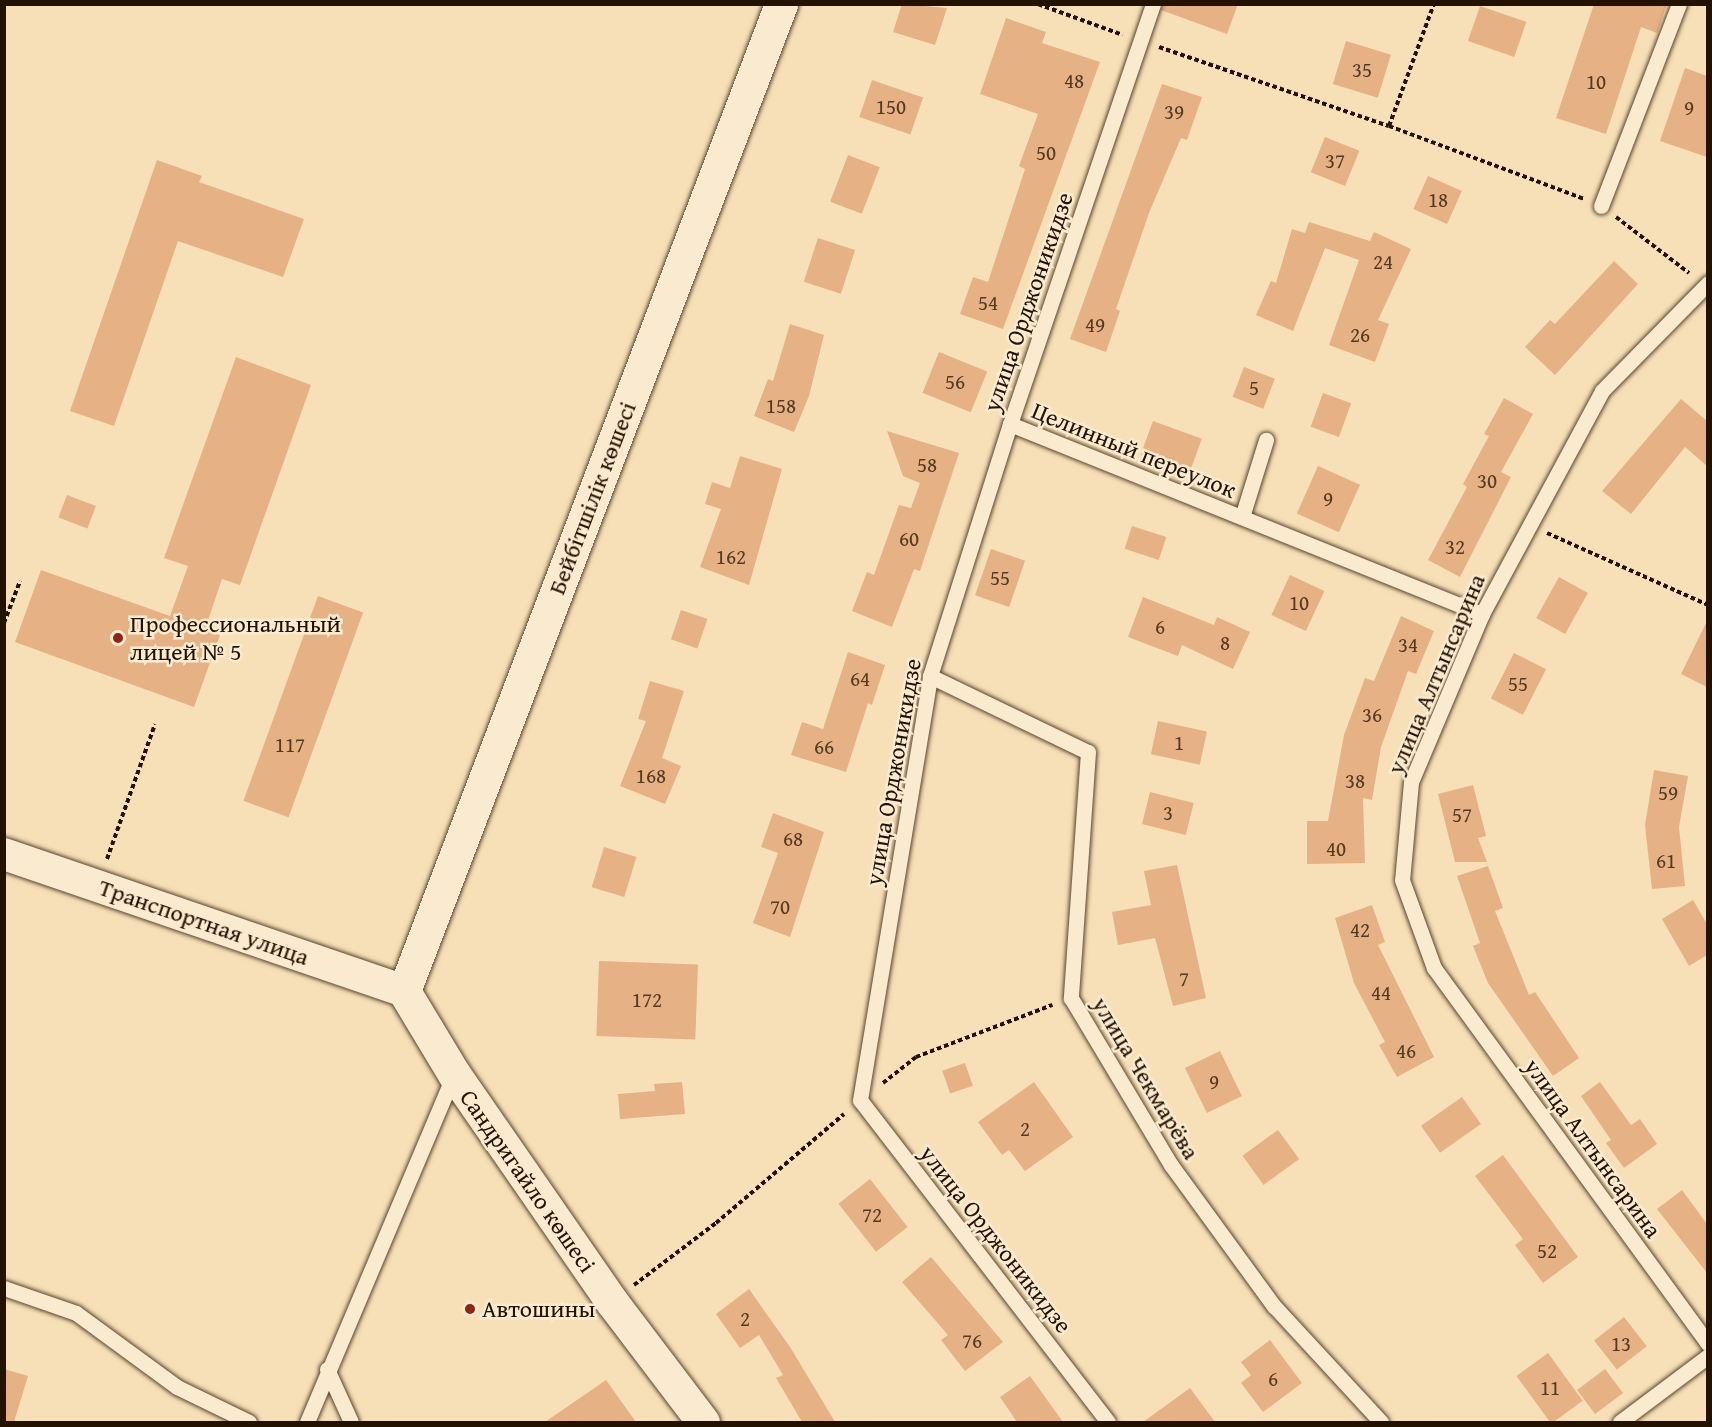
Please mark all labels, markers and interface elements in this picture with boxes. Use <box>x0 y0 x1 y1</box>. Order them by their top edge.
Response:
house number: 35 <box>1352 57 1372 83</box>
house number: 48 <box>1064 68 1084 94</box>
house number: 10 <box>1586 69 1606 95</box>
house number: 150 <box>876 94 906 120</box>
house number: 9 <box>1684 95 1694 121</box>
house number: 39 <box>1164 99 1184 125</box>
house number: 50 <box>1036 140 1056 166</box>
house number: 37 <box>1325 148 1345 174</box>
house number: 18 <box>1428 187 1448 213</box>
street label: улица Орджоникидзе <box>977 188 1079 416</box>
house number: 24 <box>1373 249 1393 275</box>
house number: 54 <box>978 290 998 316</box>
house number: 49 <box>1085 312 1105 338</box>
house number: 26 <box>1350 322 1370 348</box>
house number: 56 <box>945 369 965 395</box>
house number: 5 <box>1249 375 1259 401</box>
house number: 158 <box>766 393 796 419</box>
street label: Целинный переулок <box>1028 396 1240 504</box>
street label: Бейбітшілік көшесі <box>542 398 642 598</box>
house number: 58 <box>917 452 937 478</box>
house number: 30 <box>1477 468 1497 494</box>
house number: 9 <box>1323 486 1333 512</box>
house number: 60 <box>899 526 919 552</box>
house number: 32 <box>1445 534 1465 560</box>
house number: 162 <box>716 544 746 570</box>
house number: 55 <box>990 565 1010 591</box>
street label: улица Алтынсарина <box>1381 570 1491 778</box>
house number: 10 <box>1289 590 1309 616</box>
place label: Профессиональный лицей № 5 <box>130 610 341 666</box>
house number: 6 <box>1155 614 1165 640</box>
house number: 8 <box>1220 630 1230 656</box>
marker: Профессиональный лицей № 5 <box>111 631 125 645</box>
house number: 34 <box>1398 632 1418 658</box>
street label: улица Орджоникидзе <box>859 656 927 888</box>
house number: 64 <box>850 666 870 692</box>
house number: 55 <box>1508 671 1528 697</box>
house number: 36 <box>1362 702 1382 728</box>
house number: 1 <box>1174 730 1184 756</box>
house number: 117 <box>275 732 305 758</box>
house number: 66 <box>814 734 834 760</box>
house number: 168 <box>636 763 666 789</box>
house number: 38 <box>1345 768 1365 794</box>
house number: 59 <box>1658 780 1678 806</box>
house number: 3 <box>1163 800 1173 826</box>
house number: 57 <box>1452 802 1472 828</box>
house number: 68 <box>783 826 803 852</box>
house number: 40 <box>1326 836 1346 862</box>
house number: 61 <box>1656 848 1676 874</box>
street label: Транспортная улица <box>95 873 313 971</box>
house number: 70 <box>770 894 790 920</box>
house number: 42 <box>1350 917 1370 943</box>
house number: 7 <box>1179 966 1189 992</box>
house number: 44 <box>1371 980 1391 1006</box>
house number: 172 <box>632 987 662 1013</box>
street label: улица Чекмарёва <box>1086 992 1206 1164</box>
house number: 46 <box>1396 1038 1416 1064</box>
street label: улица Алтынсарина <box>1518 1053 1668 1243</box>
house number: 9 <box>1209 1069 1219 1095</box>
street label: Сандригайло көшесі <box>454 1084 602 1278</box>
house number: 2 <box>1020 1116 1030 1142</box>
street label: улица Орджоникидзе <box>914 1139 1078 1339</box>
house number: 72 <box>862 1202 882 1228</box>
house number: 52 <box>1537 1238 1557 1264</box>
place label: Автошины <box>482 1295 595 1323</box>
marker: Автошины <box>463 1302 477 1316</box>
house number: 2 <box>740 1306 750 1332</box>
house number: 76 <box>962 1328 982 1354</box>
house number: 13 <box>1611 1331 1631 1357</box>
house number: 6 <box>1268 1366 1278 1392</box>
house number: 11 <box>1540 1375 1560 1401</box>

